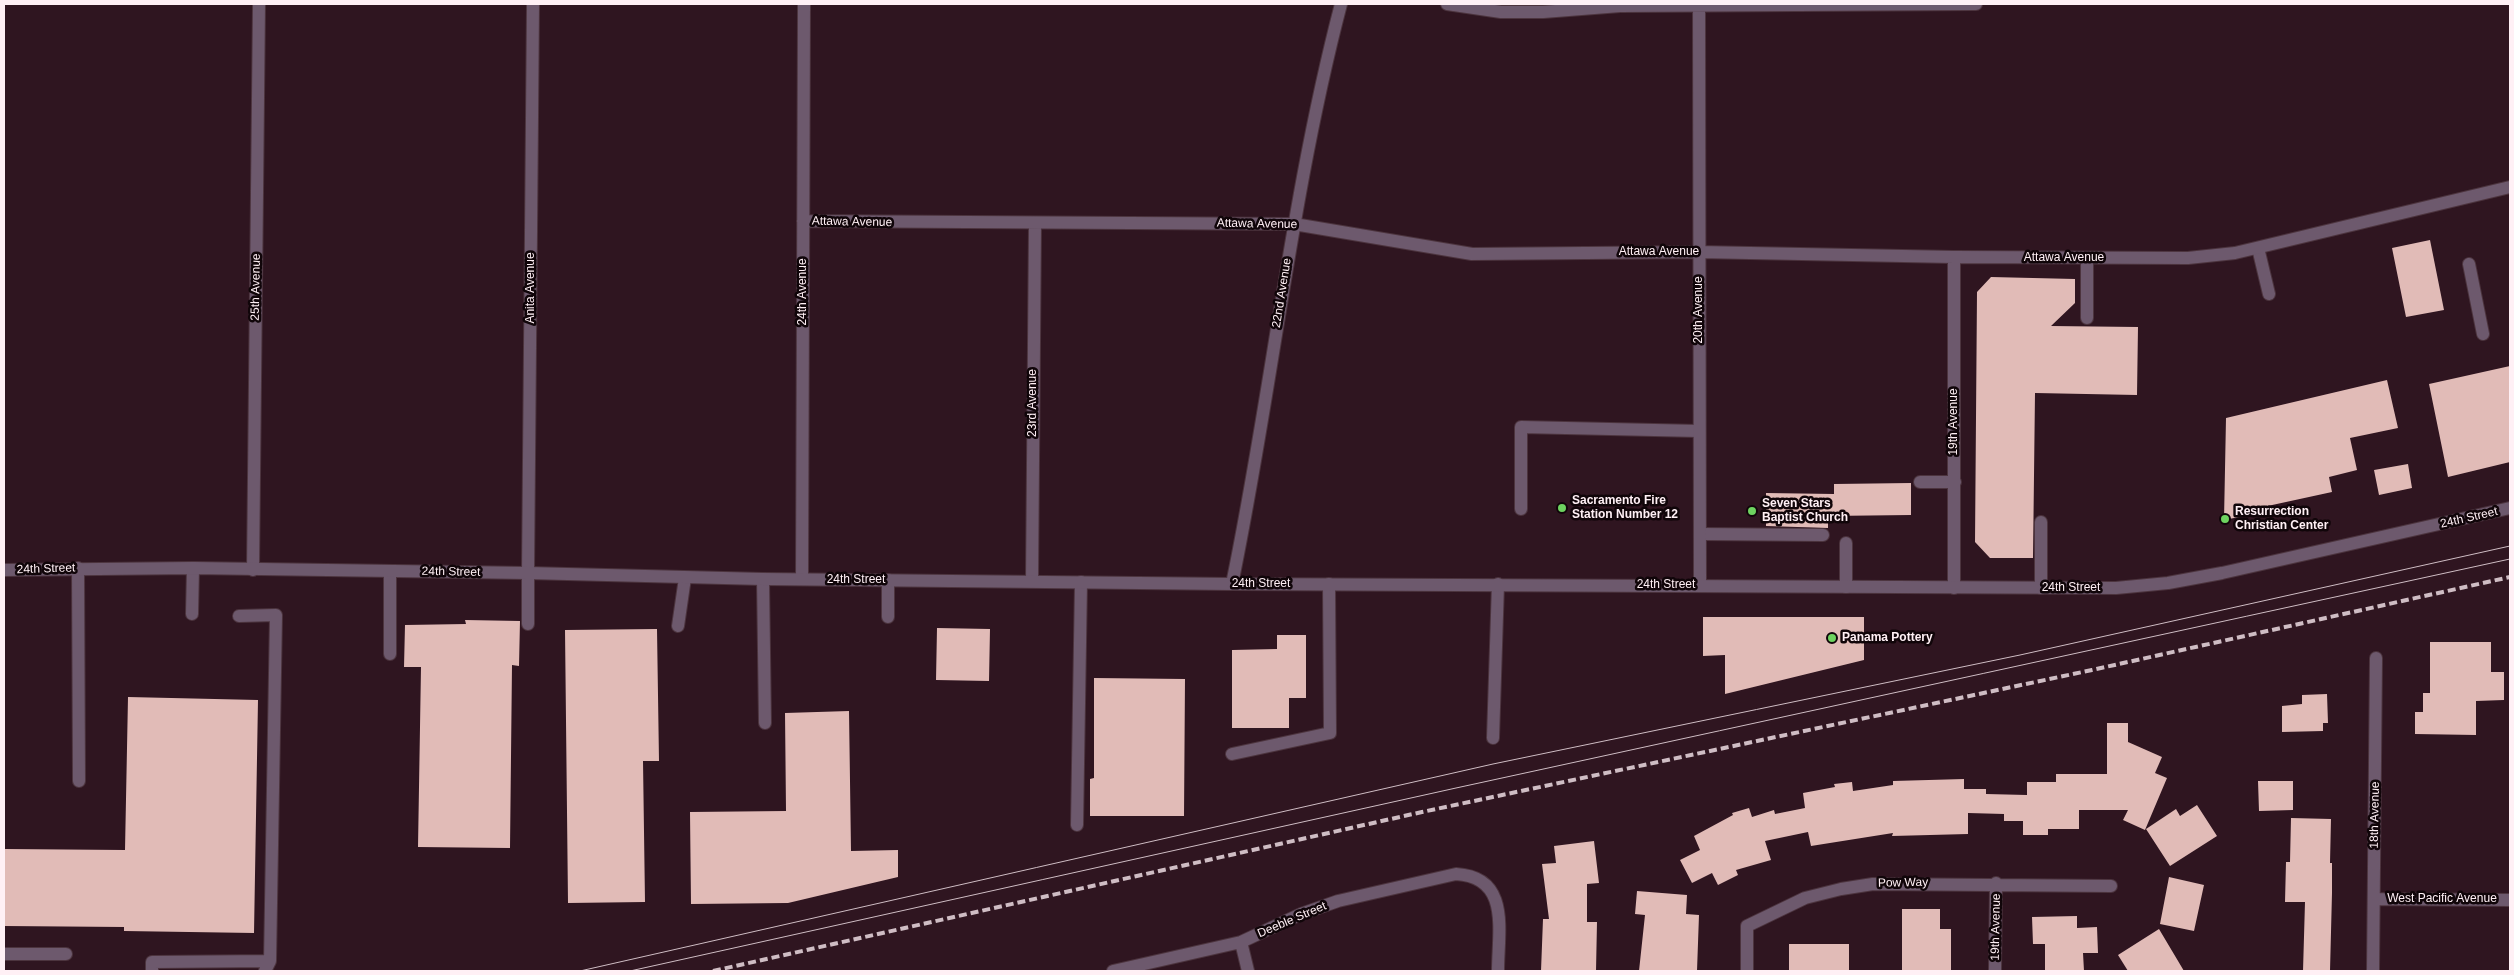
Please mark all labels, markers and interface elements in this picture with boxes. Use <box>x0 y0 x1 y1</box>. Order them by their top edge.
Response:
street label: Attawa Avenue <box>812 214 892 230</box>
street label: Attawa Avenue <box>1217 216 1297 232</box>
street label: Attawa Avenue <box>1619 245 1699 259</box>
street label: Attawa Avenue <box>2024 251 2104 265</box>
street label: Anita Avenue <box>524 252 538 324</box>
street label: 25th Avenue <box>248 253 264 321</box>
street label: 22nd Avenue <box>1269 257 1295 329</box>
street label: 24th Avenue <box>796 258 810 326</box>
street label: 20th Avenue <box>1692 276 1706 344</box>
street label: 23rd Avenue <box>1026 369 1040 437</box>
street label: 19th Avenue <box>1947 388 1961 456</box>
place label: Sacramento Fire Station Number 12 <box>1572 494 1678 522</box>
place label: Seven Stars Baptist Church <box>1762 497 1848 525</box>
marker: Sacramento Fire Station Number 12 <box>1556 502 1568 514</box>
street label: 24th Street <box>2439 504 2499 532</box>
marker: Seven Stars Baptist Church <box>1746 505 1758 517</box>
place label: Resurrection Christian Center <box>2235 505 2328 533</box>
marker: Resurrection Christian Center <box>2219 513 2231 525</box>
street label: 24th Street <box>16 561 76 577</box>
street label: 24th Street <box>422 564 480 580</box>
street label: 24th Street <box>827 573 885 587</box>
street label: 24th Street <box>1232 577 1290 591</box>
street label: 24th Street <box>1637 578 1695 592</box>
street label: 24th Street <box>2042 581 2100 595</box>
place label: Panama Pottery <box>1842 631 1933 645</box>
marker: Panama Pottery <box>1826 632 1838 644</box>
street label: 18th Avenue <box>2367 781 2383 849</box>
street label: Pow Way <box>1878 875 1928 891</box>
street label: West Pacific Avenue <box>2387 892 2497 906</box>
street label: 19th Avenue <box>1988 893 2004 961</box>
street label: Deeble Street <box>1255 899 1329 941</box>

